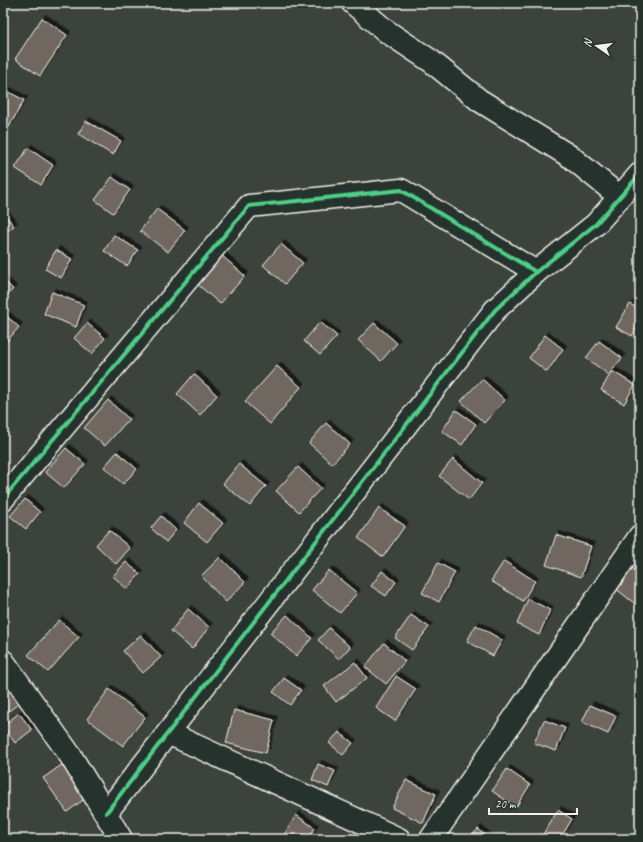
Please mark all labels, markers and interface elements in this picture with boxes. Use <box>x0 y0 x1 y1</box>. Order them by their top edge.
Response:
north arrow <box>577 26 617 66</box>
text: N <box>580 36 595 49</box>
scale bar <box>489 790 577 816</box>
text: 20 m <box>495 796 517 812</box>

